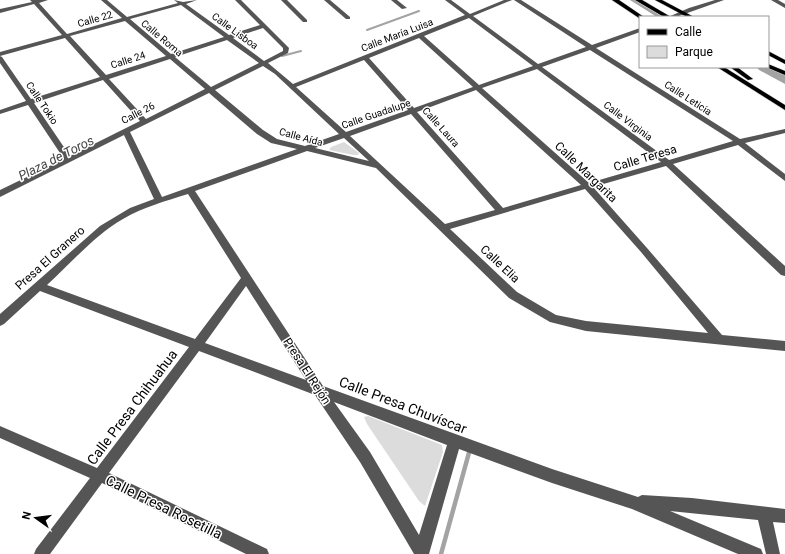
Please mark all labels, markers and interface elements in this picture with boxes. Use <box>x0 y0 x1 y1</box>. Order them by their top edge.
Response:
street label: Calle 22 <box>76 9 114 29</box>
street label: Calle Lisboa <box>210 11 260 51</box>
street label: Calle María Luisa <box>359 16 435 54</box>
legend <box>639 16 769 68</box>
street label: Calle Roma <box>139 18 185 58</box>
text: Calle <box>675 25 702 39</box>
text: Parque <box>675 45 713 59</box>
street label: Calle 24 <box>109 49 147 71</box>
street label: Calle Leticia <box>662 79 714 117</box>
street label: Calle Tokio <box>24 80 60 127</box>
street label: Calle Guadalupe <box>340 97 412 131</box>
street label: Calle Virginia <box>601 99 655 143</box>
street label: Calle 26 <box>120 100 157 126</box>
street label: Calle Laura <box>420 105 462 149</box>
street label: Calle Aída <box>278 126 324 148</box>
water label: Plaza de Toros <box>16 132 97 183</box>
street label: Calle Margarita <box>552 139 620 205</box>
street label: Calle Teresa <box>612 142 678 174</box>
street label: Presa El Granero <box>12 223 88 293</box>
street label: Calle Elia <box>477 242 523 286</box>
street label: Presa El Rejón <box>280 335 334 407</box>
street label: Calle Presa Chihuahua <box>84 346 180 468</box>
street label: Calle Presa Chuvíscar <box>337 373 469 437</box>
street label: Calle Presa Rosetilla <box>103 472 225 542</box>
north arrow <box>16 498 56 538</box>
text: N <box>20 510 34 521</box>

